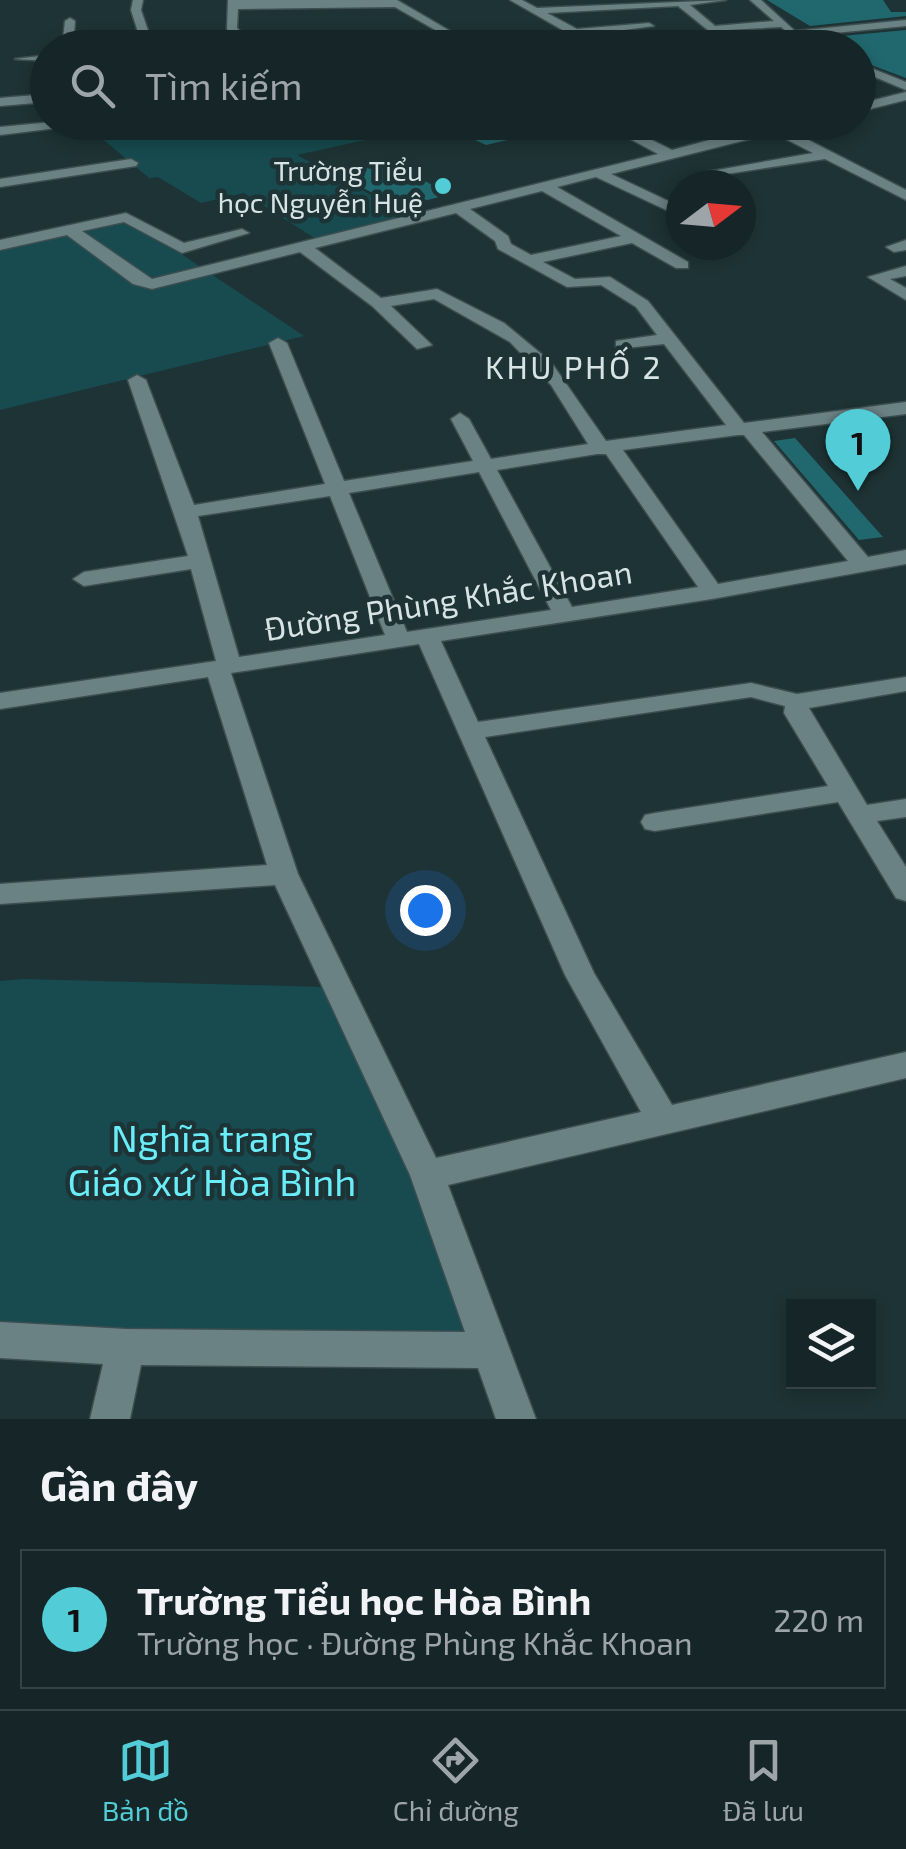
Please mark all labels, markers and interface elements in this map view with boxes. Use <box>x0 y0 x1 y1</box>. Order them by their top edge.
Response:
search box <box>30 30 876 140</box>
icon: search <box>65 58 120 113</box>
text: Tìm kiếm <box>145 62 303 108</box>
place label: Trường Tiểu học Nguyễn Huệ <box>218 153 423 219</box>
north arrow <box>666 170 756 260</box>
marker: Trường Tiểu học Nguyễn Huệ <box>432 175 454 197</box>
district label: KHU PHỐ 2 <box>485 346 663 385</box>
pin: 1 <box>826 408 890 491</box>
street label: Đường Phùng Khắc Khoan <box>262 551 634 647</box>
your location <box>400 885 451 936</box>
park label: Nghĩa trang Giáo xứ Hòa Bình <box>68 1114 356 1204</box>
map controls <box>786 1299 876 1389</box>
button: layers <box>786 1299 876 1389</box>
text: Gần đây <box>40 1459 198 1509</box>
text: Trường Tiểu học Hòa Bình <box>137 1577 591 1623</box>
text: 1 <box>68 1600 81 1638</box>
text: 220 m <box>774 1600 864 1638</box>
text: Trường học · Đường Phùng Khắc Khoan <box>137 1623 693 1661</box>
tab: Bản đồ <box>102 1733 189 1827</box>
tab: Chỉ đường <box>393 1733 519 1827</box>
tab: Đã lưu <box>723 1733 804 1827</box>

